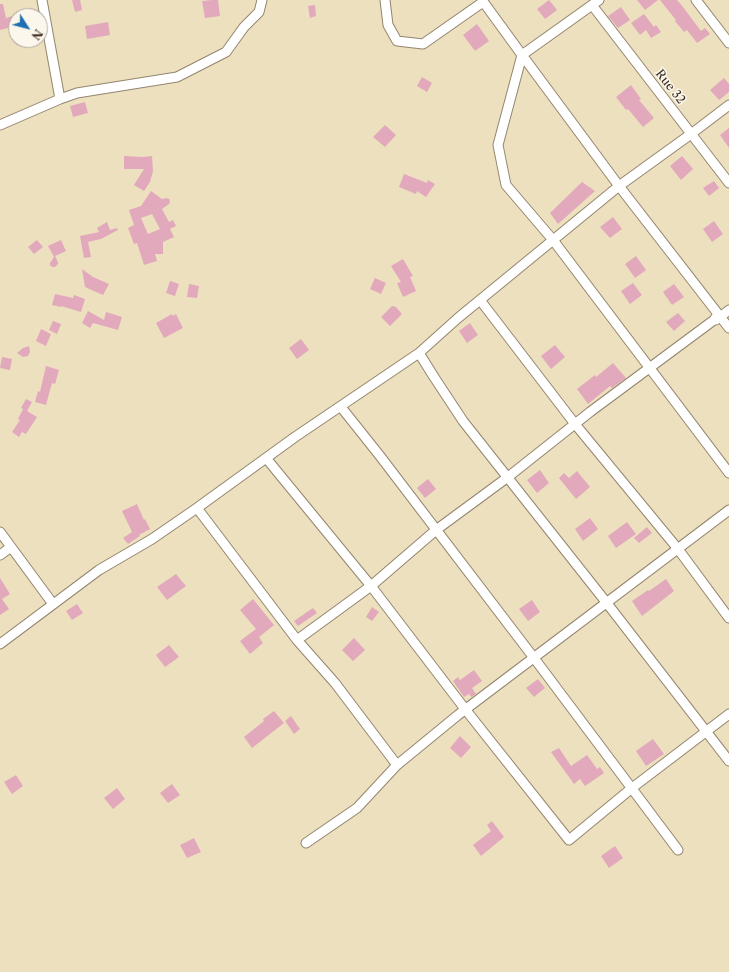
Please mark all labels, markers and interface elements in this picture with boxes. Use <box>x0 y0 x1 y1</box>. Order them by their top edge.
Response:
north arrow <box>8 8 48 48</box>
text: N <box>28 26 45 42</box>
street label: Rue 32 <box>652 67 688 107</box>

